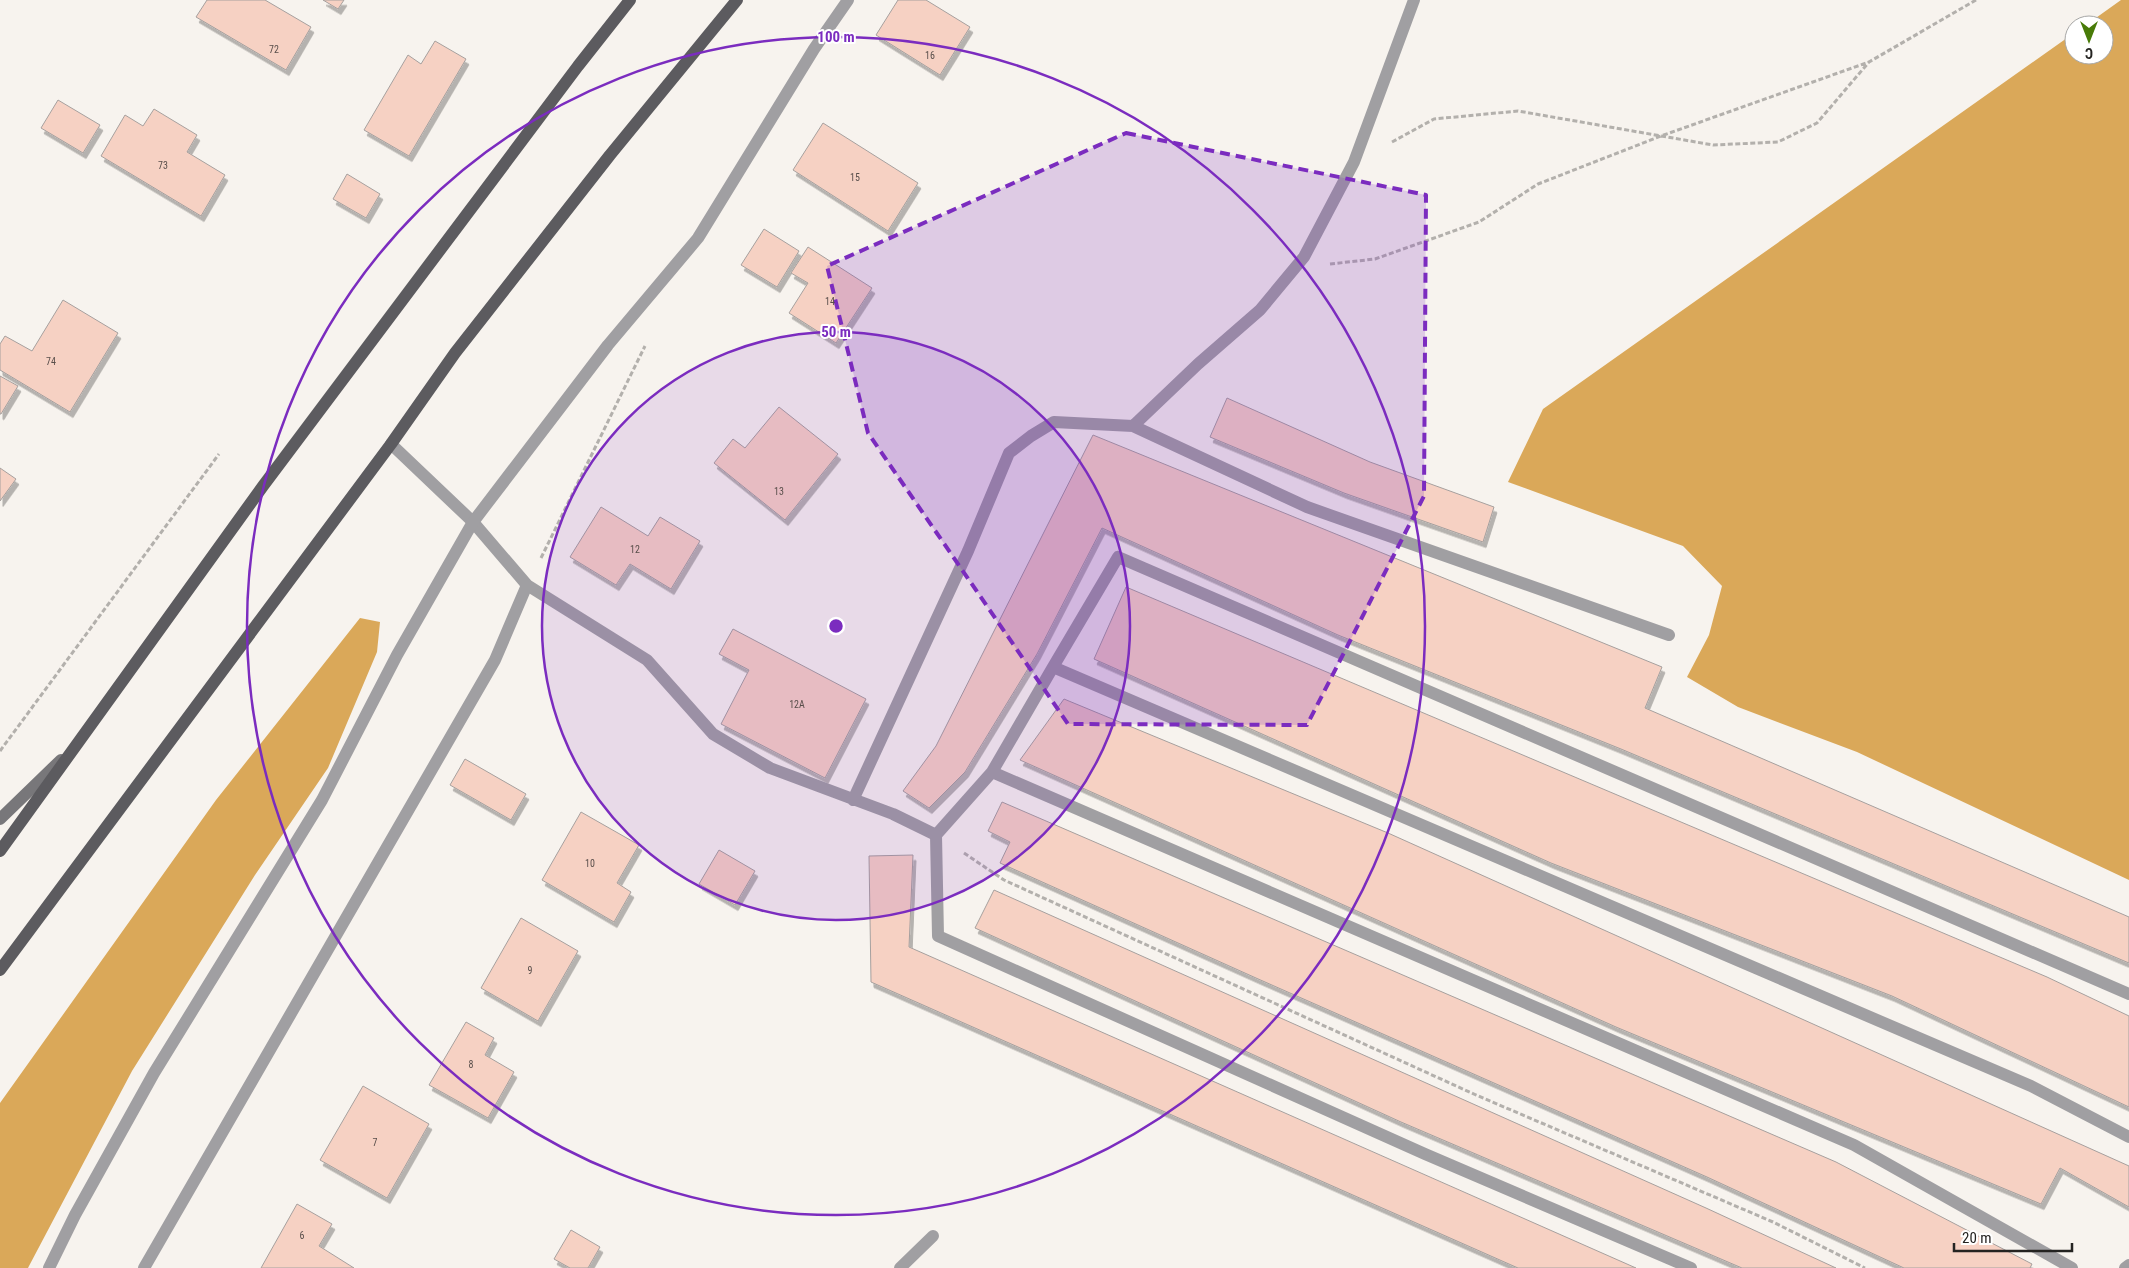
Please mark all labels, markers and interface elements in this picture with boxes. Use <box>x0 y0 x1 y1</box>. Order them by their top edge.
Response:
north arrow <box>2064 15 2114 65</box>
text: 100 m <box>817 28 855 46</box>
house number: 72 <box>269 44 279 55</box>
text: С <box>2085 45 2093 61</box>
house number: 16 <box>925 50 935 61</box>
house number: 73 <box>158 160 168 171</box>
house number: 15 <box>850 172 860 183</box>
house number: 14 <box>825 296 835 307</box>
text: 50 m <box>821 323 851 341</box>
house number: 74 <box>46 356 56 367</box>
house number: 13 <box>774 486 784 497</box>
house number: 12 <box>630 544 640 555</box>
centre of rings <box>827 617 845 635</box>
house number: 12А <box>789 699 805 710</box>
house number: 10 <box>585 858 595 869</box>
house number: 9 <box>528 965 533 976</box>
house number: 8 <box>469 1059 474 1070</box>
house number: 7 <box>373 1137 378 1148</box>
scale bar <box>1954 1220 2072 1252</box>
text: 20 m <box>1962 1229 1992 1247</box>
house number: 6 <box>300 1230 305 1241</box>

